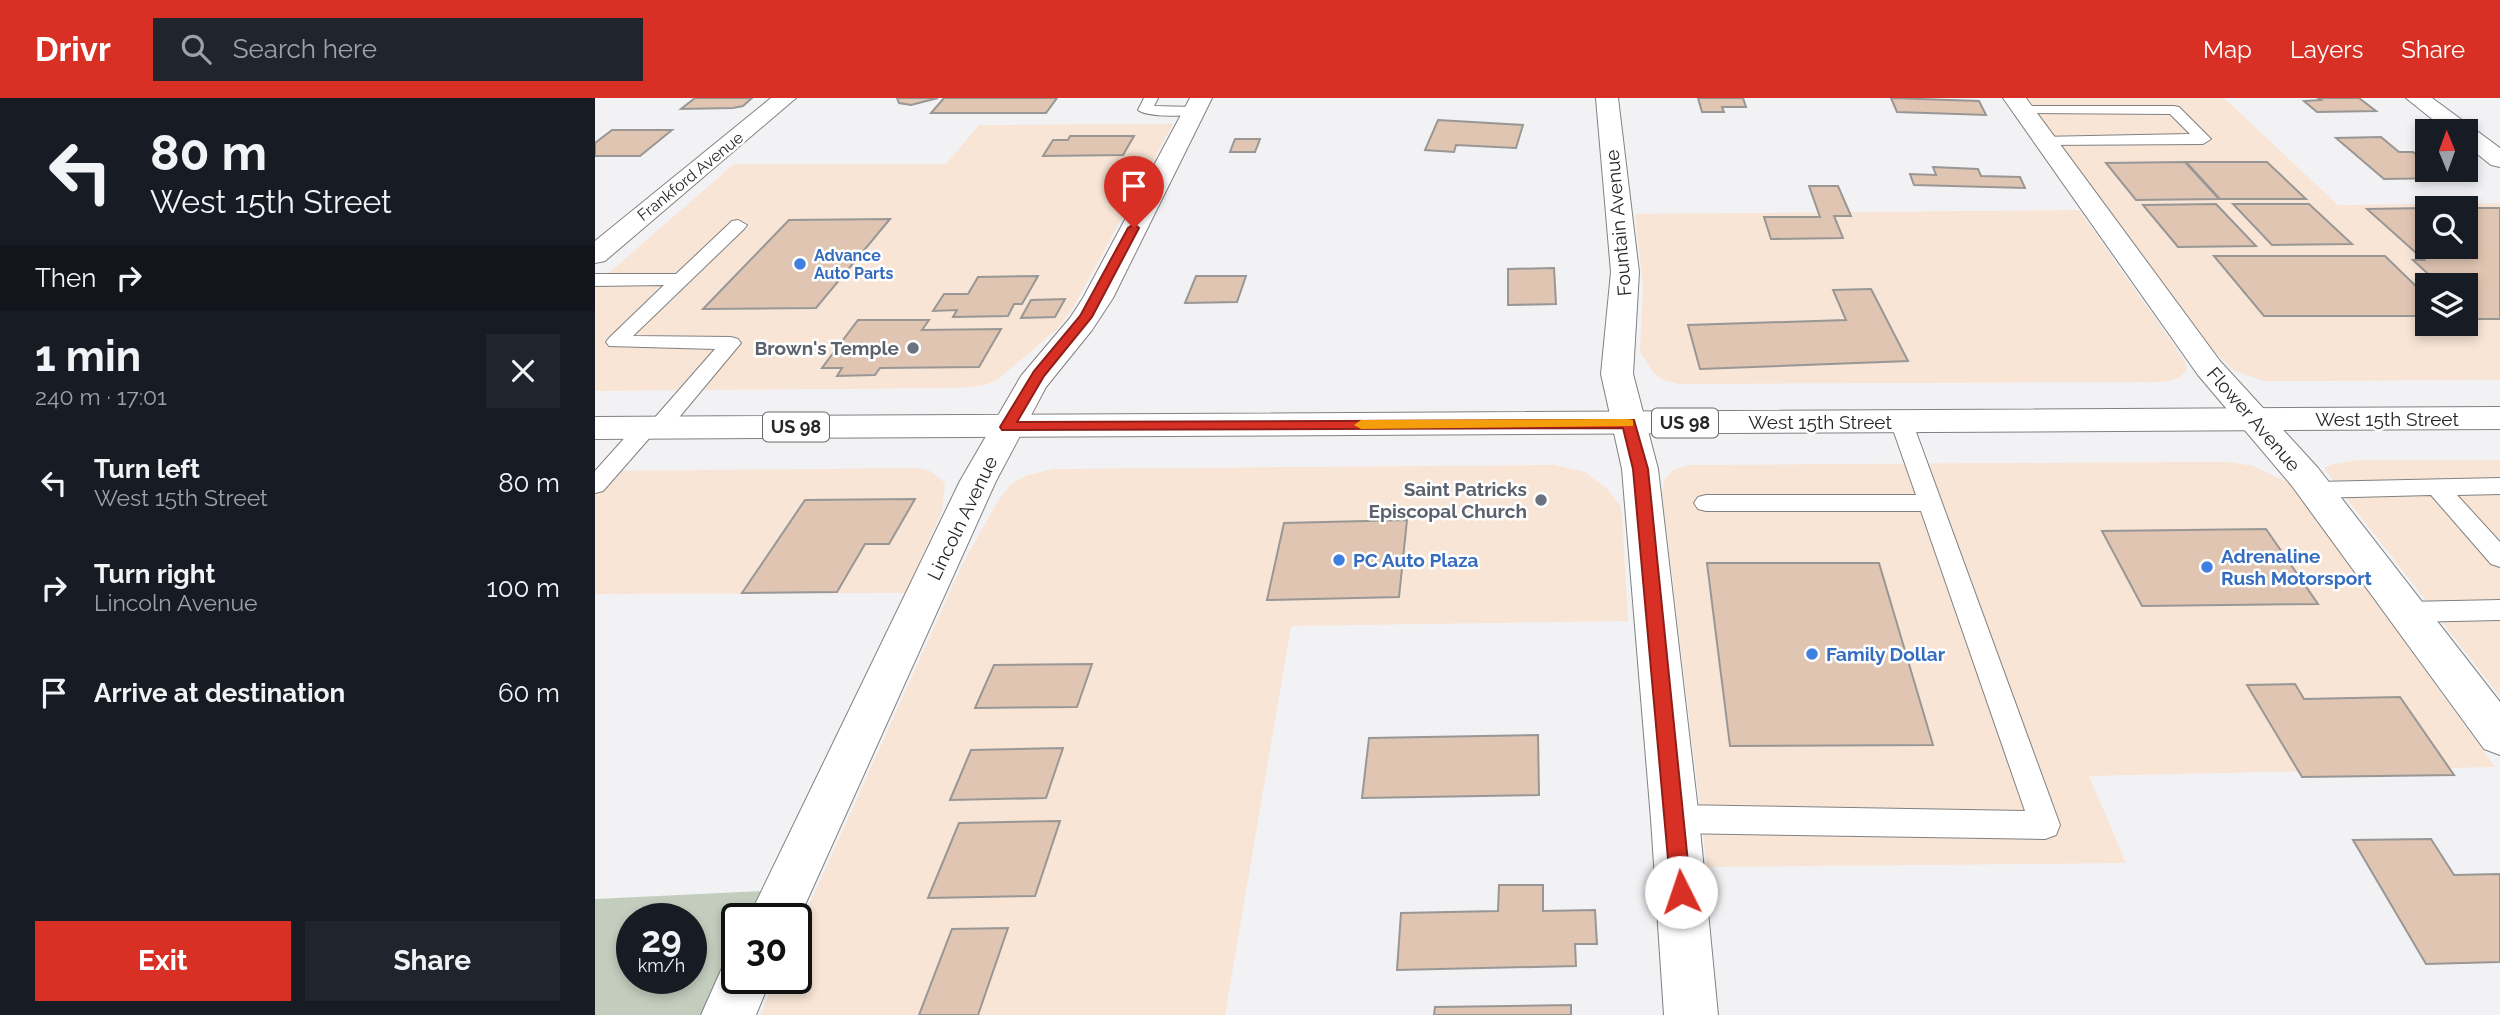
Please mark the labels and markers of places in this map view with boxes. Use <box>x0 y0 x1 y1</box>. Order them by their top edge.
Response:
pin <box>1104 156 1164 228</box>
place label: Advance Auto Parts <box>814 246 893 283</box>
marker: Advance Auto Parts <box>792 256 808 272</box>
place label: Brown's Temple <box>754 337 899 359</box>
marker: Brown's Temple <box>905 340 921 356</box>
place label: Saint Patricks Episcopal Church <box>1369 478 1527 522</box>
marker: Saint Patricks Episcopal Church <box>1533 492 1549 508</box>
place label: Adrenaline Rush Motorsport <box>2221 545 2373 589</box>
place label: PC Auto Plaza <box>1353 549 1479 571</box>
marker: PC Auto Plaza <box>1331 552 1347 568</box>
marker: Adrenaline Rush Motorsport <box>2199 559 2215 575</box>
place label: Family Dollar <box>1826 643 1946 665</box>
marker: Family Dollar <box>1804 646 1820 662</box>

